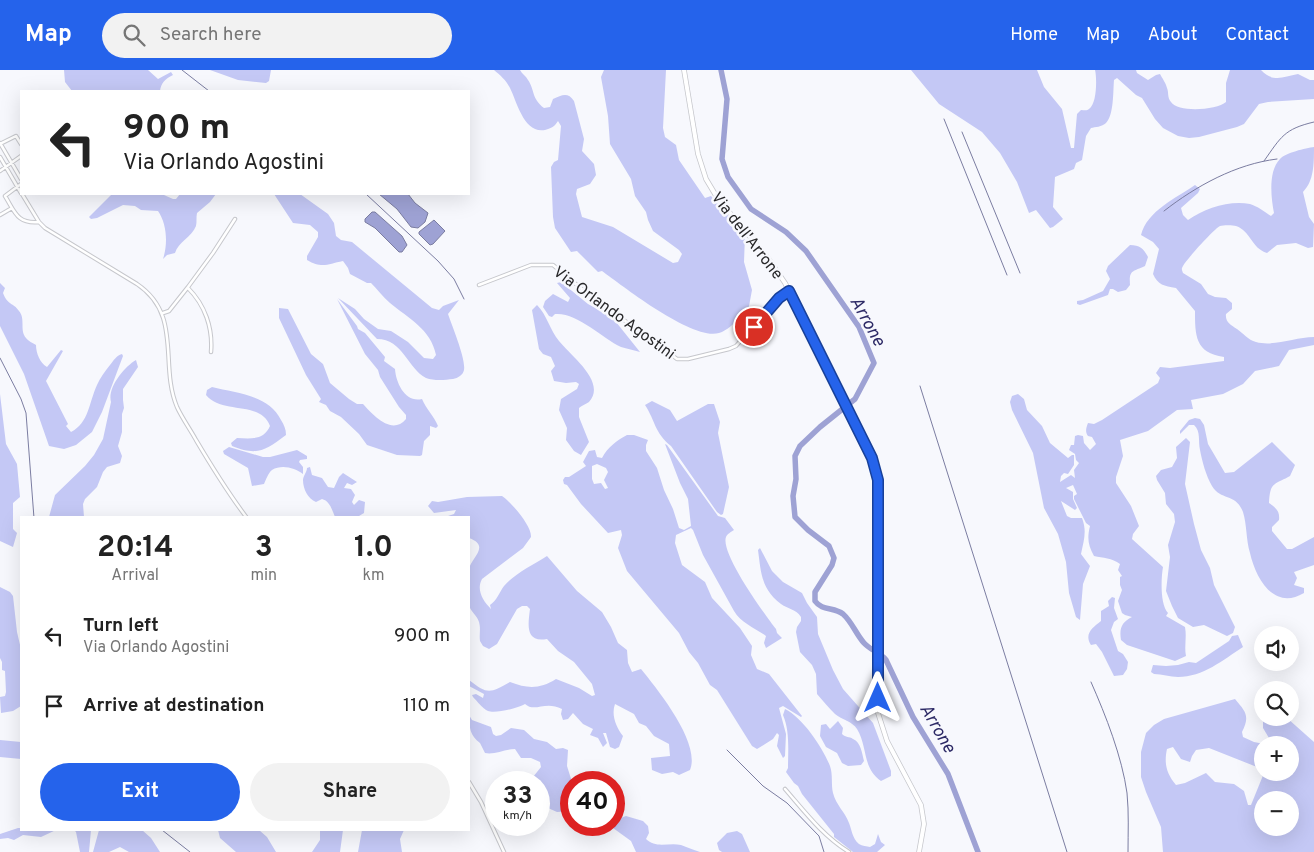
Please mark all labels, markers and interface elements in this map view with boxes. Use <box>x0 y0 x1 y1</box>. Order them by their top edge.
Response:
search box <box>102 13 452 58</box>
text: Map <box>25 20 72 50</box>
icon: search <box>120 21 148 49</box>
text: Search here <box>160 23 261 47</box>
text: Home <box>1010 24 1058 47</box>
text: Map <box>1086 24 1120 47</box>
text: About <box>1148 24 1197 47</box>
text: Contact <box>1225 24 1289 47</box>
text: 900 m <box>123 107 230 151</box>
icon: left <box>40 110 105 175</box>
text: Via Orlando Agostini <box>123 150 324 177</box>
street label: Via dell'Arrone <box>706 188 787 284</box>
street label: Via Orlando Agostini <box>549 263 679 365</box>
water label: Arrone <box>844 293 890 351</box>
pin <box>733 306 775 348</box>
icon: arrive <box>740 313 768 341</box>
text: 20:14 <box>97 530 174 567</box>
text: 3 <box>255 530 273 567</box>
text: 1.0 <box>354 530 393 567</box>
text: Arrival <box>111 566 159 586</box>
text: min <box>250 566 277 586</box>
text: km <box>362 566 385 586</box>
text: Turn left <box>83 614 159 638</box>
icon: left <box>40 622 68 650</box>
text: 900 m <box>394 624 450 648</box>
map controls <box>1254 626 1299 836</box>
button: sound <box>1254 626 1299 671</box>
text: Via Orlando Agostini <box>83 638 229 658</box>
position arrow <box>851 671 903 723</box>
button: search <box>1254 681 1299 726</box>
icon: arrive <box>40 692 68 720</box>
text: Arrive at destination <box>83 694 264 718</box>
text: 110 m <box>403 694 450 718</box>
water label: Arrone <box>913 700 960 758</box>
button: + <box>1254 736 1299 781</box>
button: Exit <box>40 763 240 821</box>
button: Share <box>250 763 450 821</box>
speed limit sign: 40 <box>560 771 625 836</box>
text: 33 <box>503 781 532 813</box>
button: − <box>1254 791 1299 836</box>
text: km/h <box>503 808 532 824</box>

